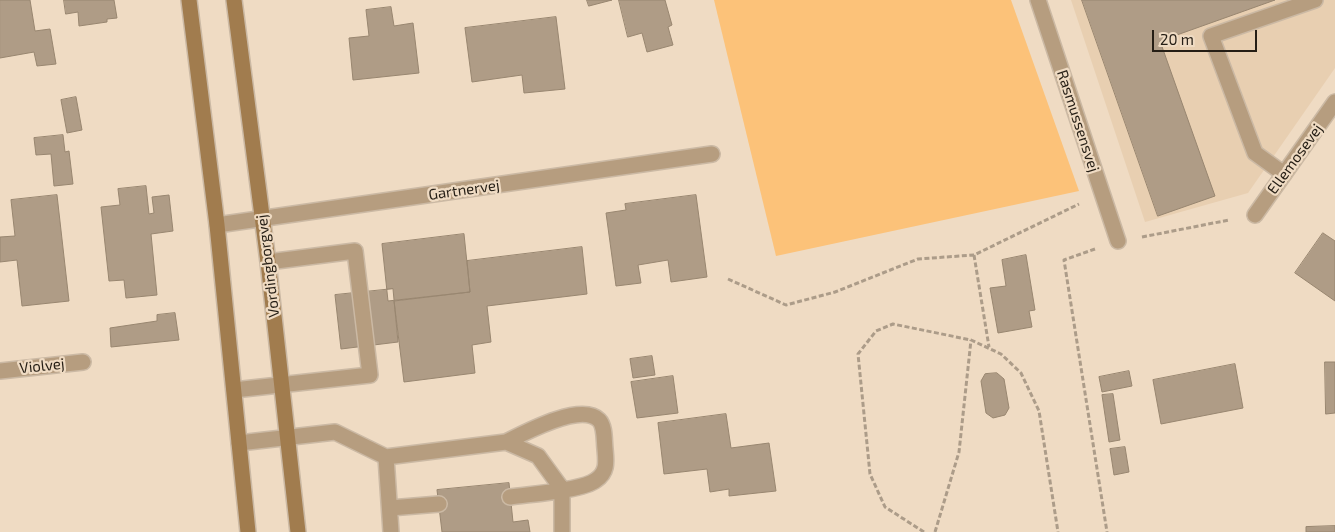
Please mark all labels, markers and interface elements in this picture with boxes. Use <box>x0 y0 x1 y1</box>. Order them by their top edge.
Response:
scale bar <box>1155 20 1260 52</box>
text: 20 m <box>1160 30 1194 48</box>
street label: Rasmussensvej <box>1053 68 1103 174</box>
street label: Ellemosevej <box>1264 120 1326 198</box>
street label: Gartnervej <box>427 176 501 204</box>
street label: Vordingborgvej <box>253 214 283 318</box>
street label: Violvej <box>19 355 65 377</box>

